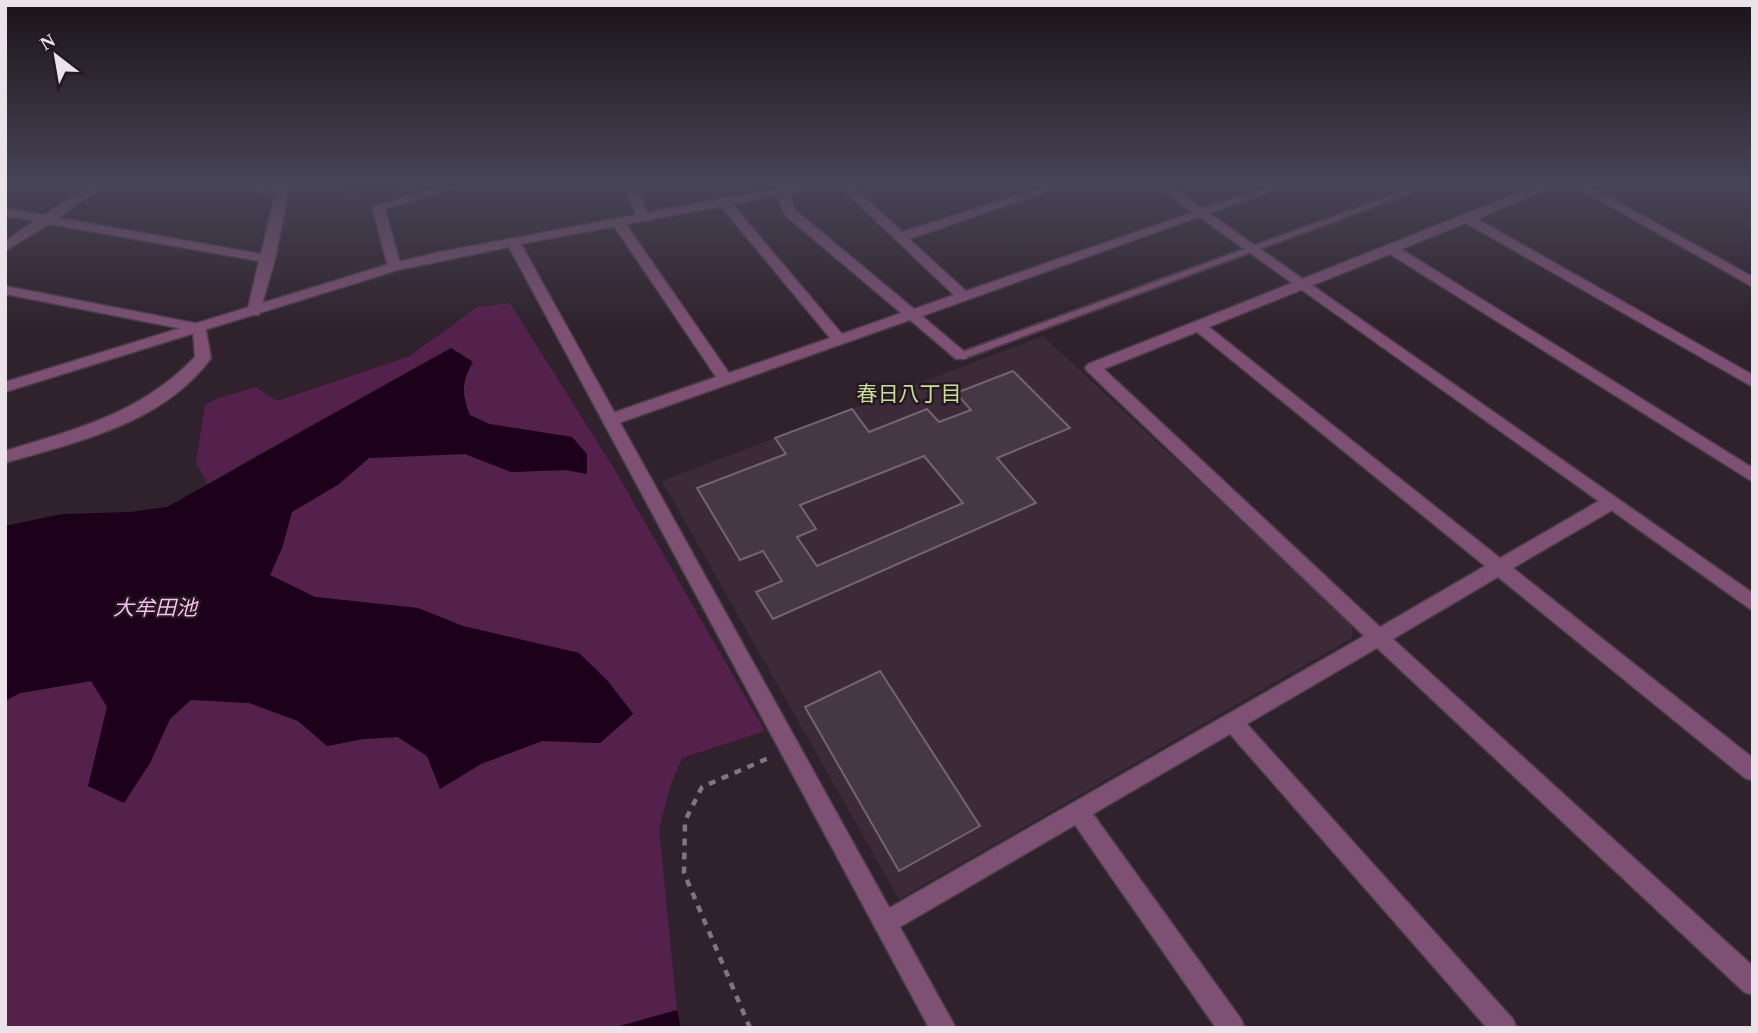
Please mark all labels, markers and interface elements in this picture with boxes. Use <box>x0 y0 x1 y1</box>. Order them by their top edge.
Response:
north arrow <box>21 21 91 91</box>
text: N <box>36 29 59 54</box>
district label: 春日八丁目 <box>857 382 962 406</box>
water label: 大牟田池 <box>113 596 199 620</box>

